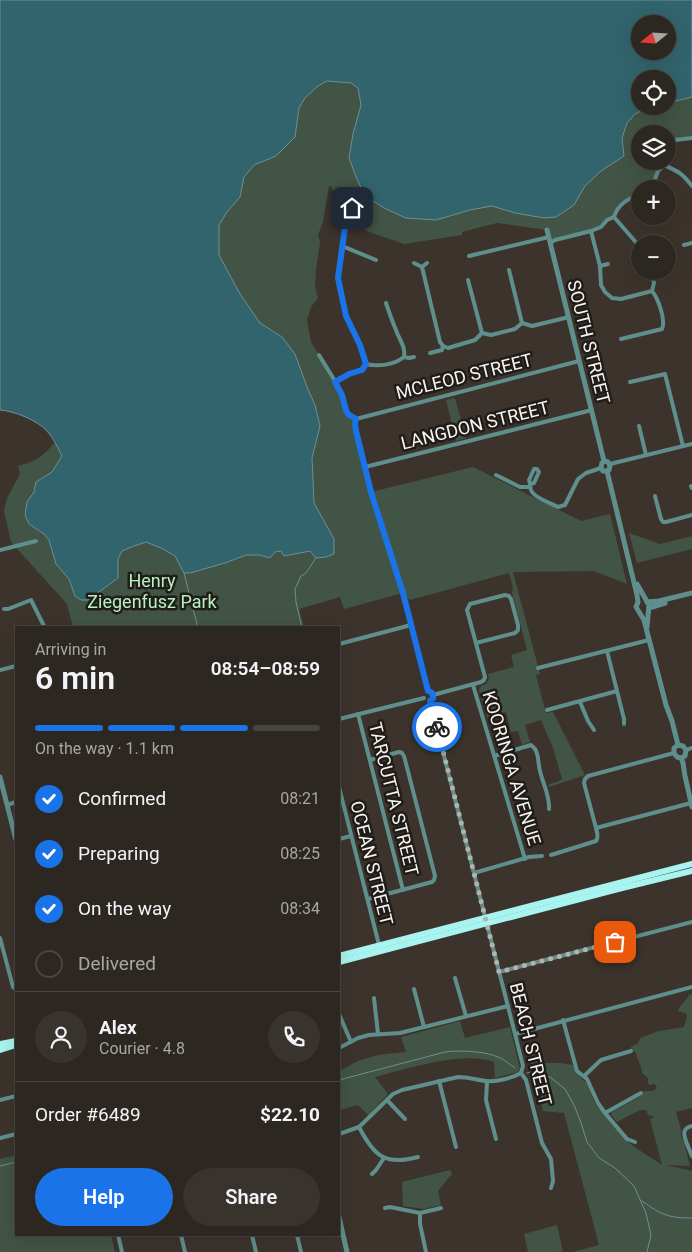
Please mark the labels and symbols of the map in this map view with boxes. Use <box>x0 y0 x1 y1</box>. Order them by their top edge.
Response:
north arrow <box>631 15 676 60</box>
pin <box>331 187 373 229</box>
street label: SOUTH STREET <box>563 278 615 406</box>
street label: MCLEOD STREET <box>394 349 535 403</box>
street label: LANGDON STREET <box>399 396 552 454</box>
park label: Henry Ziegenfusz Park <box>87 570 218 612</box>
street label: KOORINGA AVENUE <box>478 688 546 848</box>
courier <box>412 702 462 752</box>
street label: TARCUTTA STREET <box>365 720 423 878</box>
street label: OCEAN STREET <box>346 799 398 928</box>
pin <box>594 921 636 963</box>
street label: BEACH STREET <box>506 980 556 1108</box>

